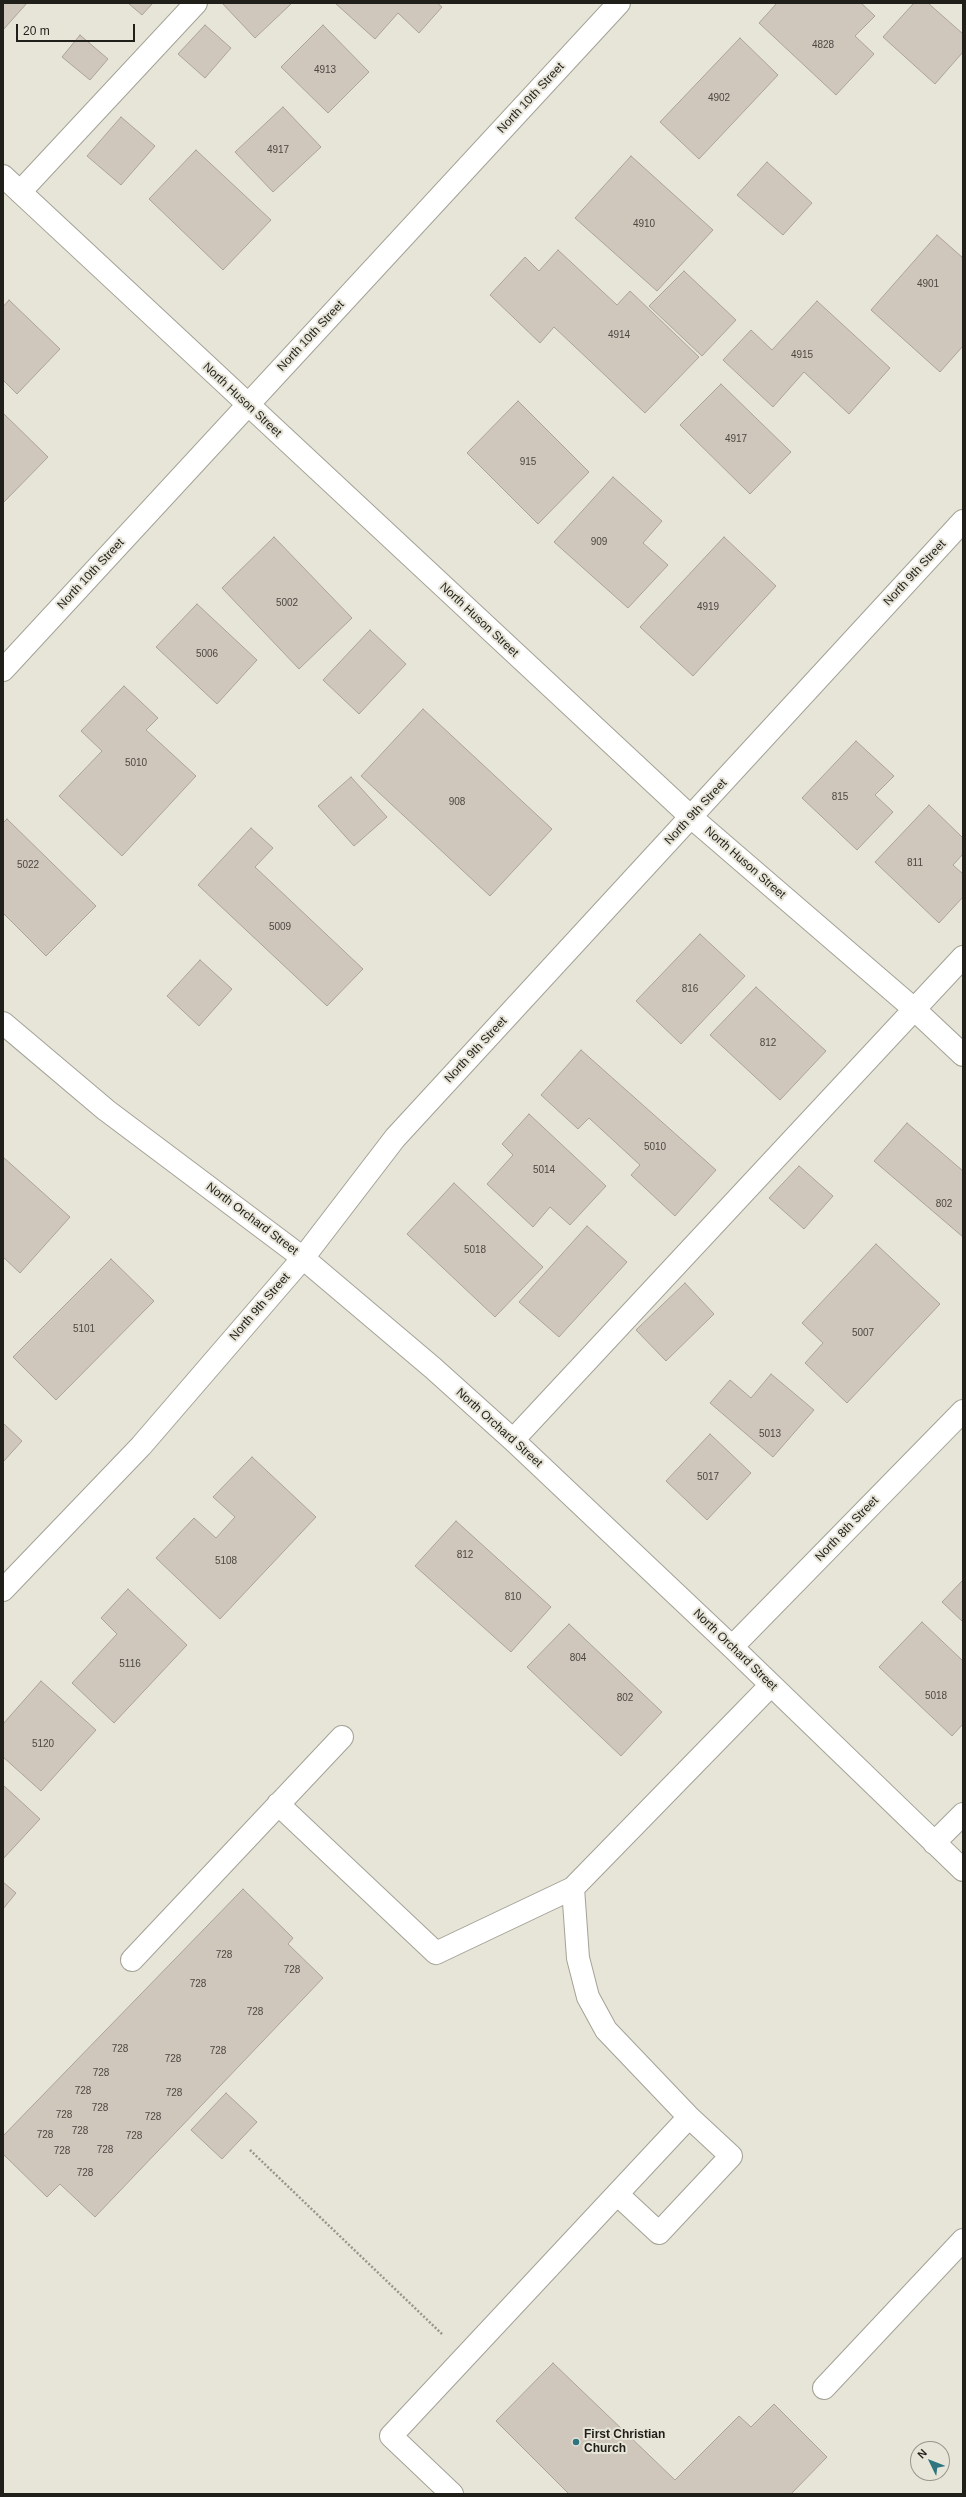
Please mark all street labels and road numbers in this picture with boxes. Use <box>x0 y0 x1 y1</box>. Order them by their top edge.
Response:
street label: North 10th Street <box>495 60 567 136</box>
street label: North 10th Street <box>275 298 347 374</box>
street label: North Huson Street <box>200 360 284 440</box>
street label: North 10th Street <box>55 536 127 612</box>
street label: North 9th Street <box>881 537 949 609</box>
street label: North Huson Street <box>437 580 521 660</box>
street label: North 9th Street <box>662 776 730 848</box>
street label: North Huson Street <box>702 824 788 902</box>
street label: North 9th Street <box>442 1014 510 1086</box>
street label: North Orchard Street <box>203 1180 301 1258</box>
street label: North 9th Street <box>227 1270 293 1344</box>
street label: North Orchard Street <box>453 1385 545 1471</box>
street label: North 8th Street <box>812 1494 882 1564</box>
street label: North Orchard Street <box>690 1606 780 1694</box>

